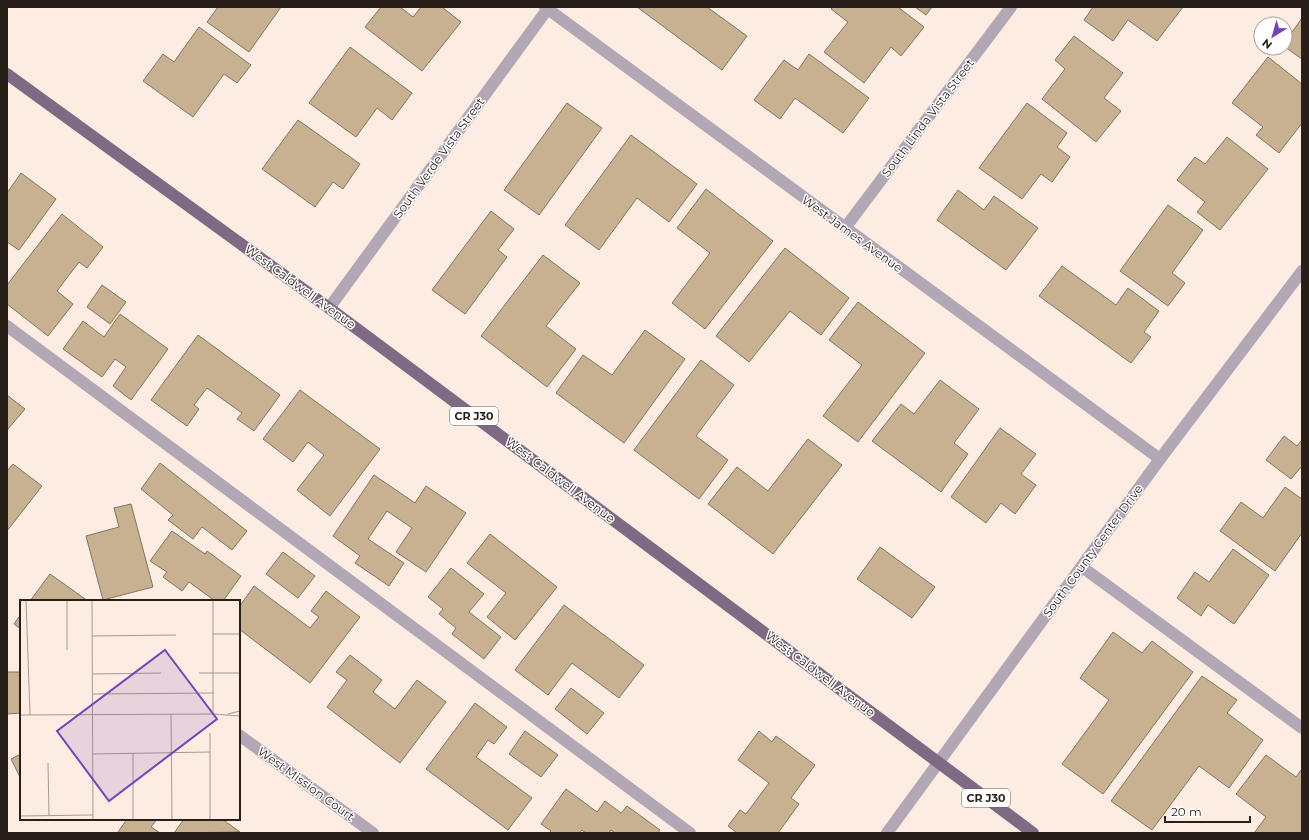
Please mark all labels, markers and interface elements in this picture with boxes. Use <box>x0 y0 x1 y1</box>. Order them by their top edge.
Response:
north arrow <box>1253 16 1293 56</box>
text: N <box>1259 36 1275 52</box>
street label: South Linda Vista Street <box>878 55 977 180</box>
street label: South Verde Vista Street <box>390 94 488 221</box>
street label: West James Avenue <box>799 192 906 275</box>
street label: West Caldwell Avenue <box>242 241 359 332</box>
road number: CR J30 <box>450 407 498 425</box>
street label: West Caldwell Avenue <box>503 434 618 526</box>
street label: South County Center Drive <box>1040 482 1146 620</box>
inset map <box>20 600 240 820</box>
street label: West Caldwell Avenue <box>763 628 878 720</box>
street label: West Mission Court <box>255 743 358 824</box>
road number: CR J30 <box>962 789 1010 807</box>
scale bar <box>1165 798 1250 824</box>
text: 20 m <box>1171 804 1202 819</box>

